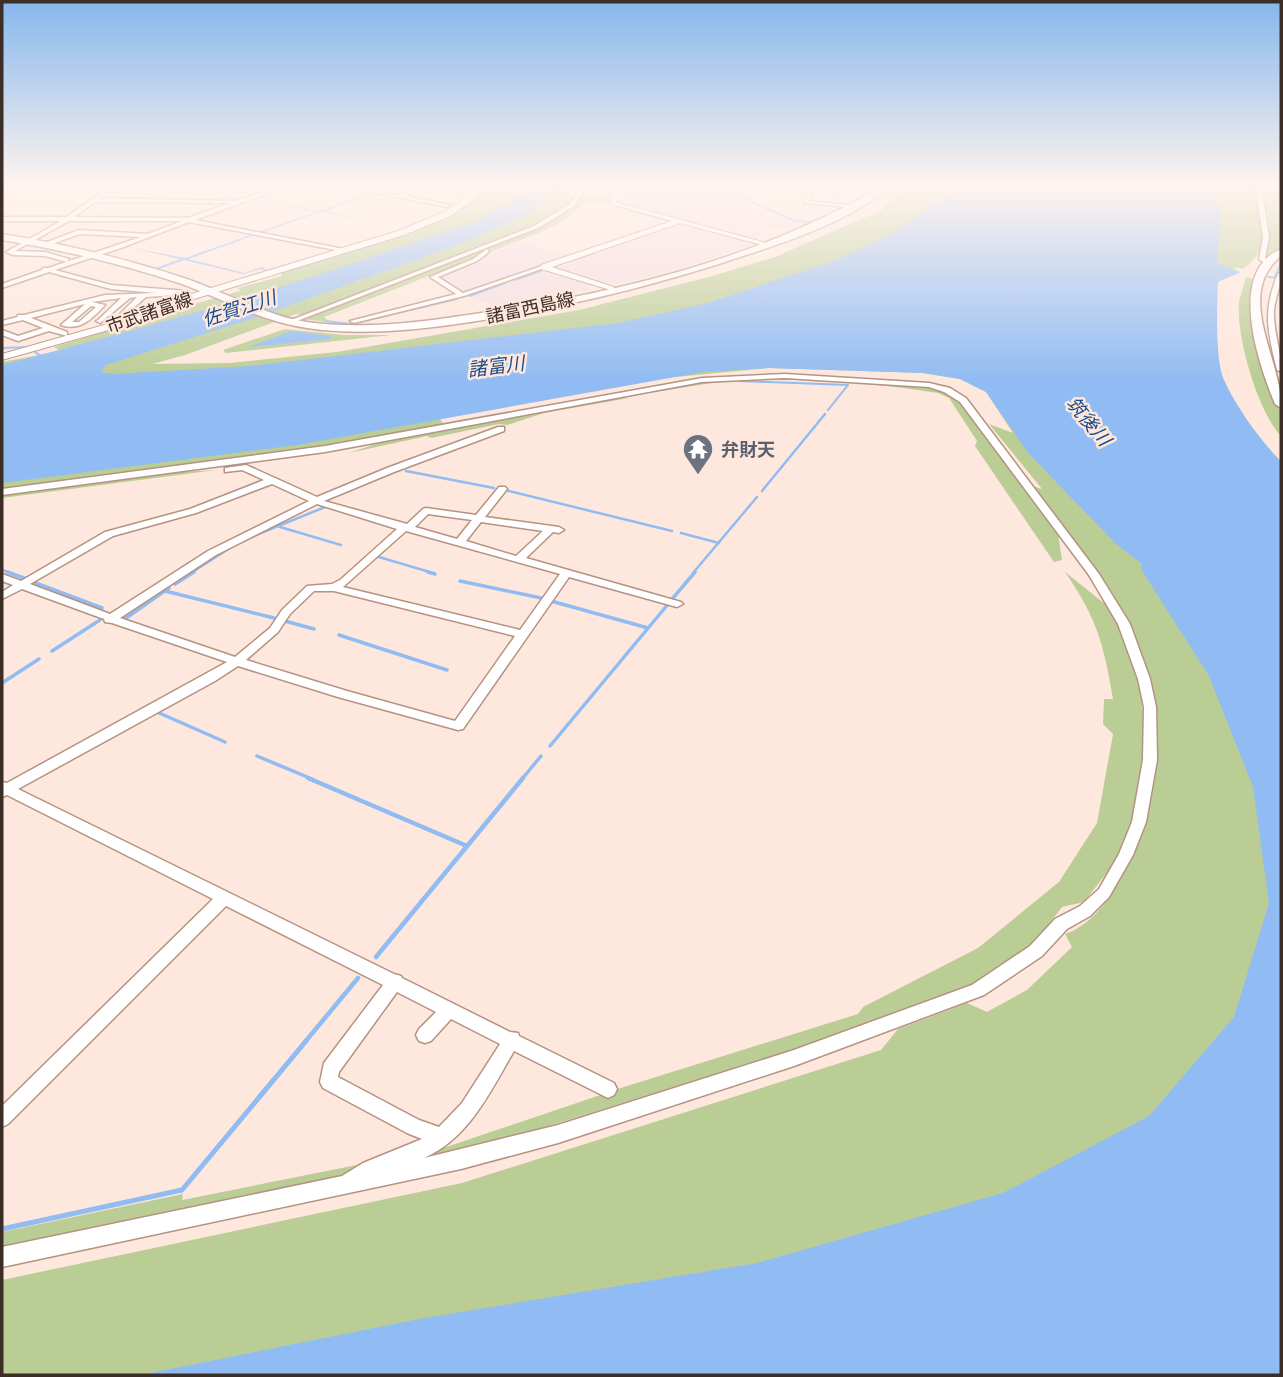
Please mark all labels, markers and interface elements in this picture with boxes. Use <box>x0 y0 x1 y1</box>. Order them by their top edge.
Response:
water label: 佐賀江川 <box>199 283 281 332</box>
street label: 市武諸富線 <box>103 286 195 338</box>
street label: 諸富西島線 <box>483 286 577 328</box>
water label: 諸富川 <box>466 349 528 382</box>
water label: 筑後川 <box>1061 391 1119 453</box>
temple icon: 弁財天 <box>681 432 715 476</box>
place label: 弁財天 <box>721 437 775 461</box>

